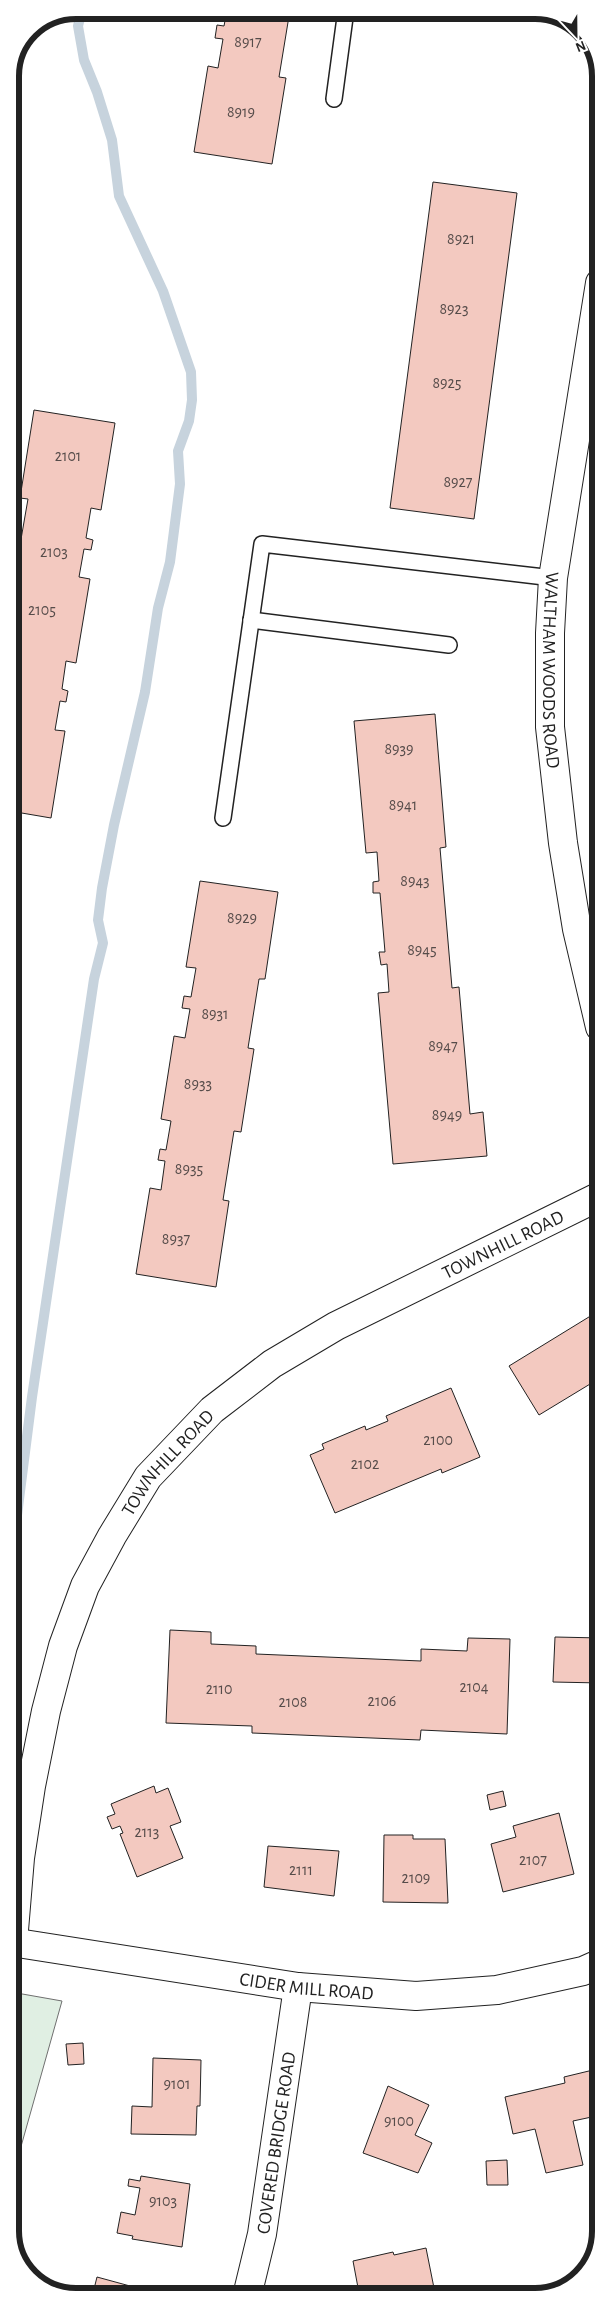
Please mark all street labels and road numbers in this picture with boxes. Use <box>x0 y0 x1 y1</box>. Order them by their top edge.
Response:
street label: WALTHAM WOODS ROAD <box>539 571 563 769</box>
street label: TOWNHILL ROAD <box>439 1207 567 1283</box>
street label: TOWNHILL ROAD <box>119 1407 218 1519</box>
street label: CIDER MILL ROAD <box>238 1970 374 2004</box>
street label: COVERED BRIDGE ROAD <box>254 2051 299 2235</box>

